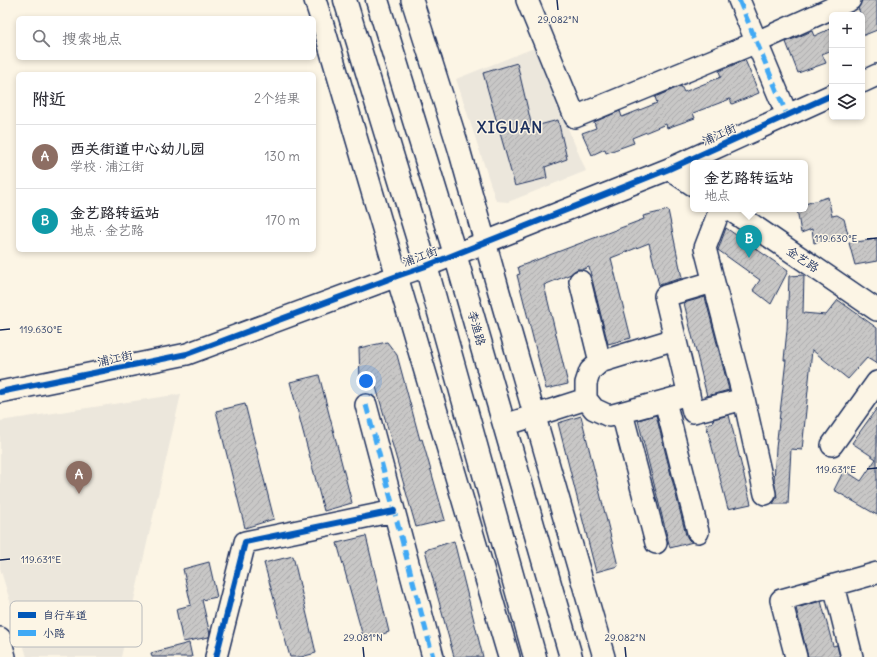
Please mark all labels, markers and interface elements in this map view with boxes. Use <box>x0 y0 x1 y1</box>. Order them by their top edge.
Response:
map controls <box>829 12 865 120</box>
button: + <box>829 12 865 48</box>
text: 29.082°N <box>537 13 579 26</box>
search box <box>16 16 316 60</box>
icon: search <box>30 27 52 49</box>
text: 搜索地点 <box>62 29 122 48</box>
button: − <box>829 48 865 84</box>
button: layers <box>829 84 865 120</box>
text: 附近 <box>32 88 66 110</box>
text: 2个结果 <box>254 90 300 107</box>
district label: XIGUAN <box>477 117 543 137</box>
street label: 浦江街 <box>699 120 739 148</box>
text: 西关街道中心幼儿园 <box>70 139 205 158</box>
text: A <box>41 148 49 165</box>
text: 130 m <box>264 148 300 165</box>
text: 学校 · 浦江街 <box>70 158 144 175</box>
popup <box>690 160 808 212</box>
text: 金艺路转运站 <box>704 168 794 187</box>
text: 地点 <box>704 187 730 204</box>
text: 金艺路转运站 <box>70 203 160 222</box>
text: B <box>41 212 49 229</box>
text: 170 m <box>265 212 300 229</box>
text: 地点 · 金艺路 <box>70 222 144 239</box>
pin: B <box>736 225 762 258</box>
text: 119.630°E <box>815 232 858 245</box>
street label: 浦江街 <box>401 243 439 269</box>
street label: 金艺路 <box>784 243 822 275</box>
street label: 李渔路 <box>465 309 489 347</box>
text: 119.630°E <box>20 323 63 336</box>
street label: 浦江街 <box>96 347 134 369</box>
your location <box>356 371 376 391</box>
pin: A <box>66 461 92 494</box>
text: 119.631°E <box>816 463 856 476</box>
text: 119.631°E <box>21 553 61 566</box>
legend <box>10 601 142 647</box>
text: 自行车道 <box>43 608 87 622</box>
text: 小路 <box>43 626 65 640</box>
text: 29.081°N <box>343 631 383 644</box>
text: 29.082°N <box>604 631 646 644</box>

